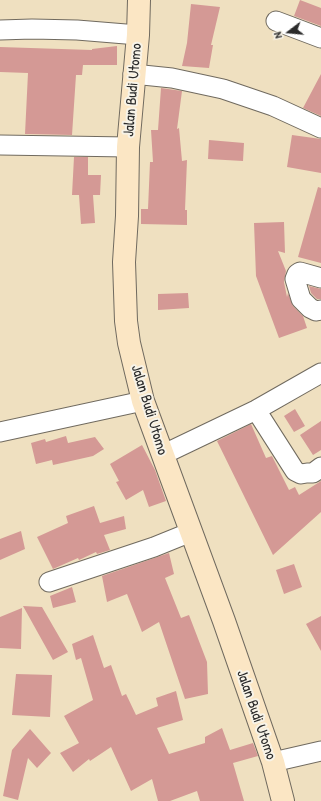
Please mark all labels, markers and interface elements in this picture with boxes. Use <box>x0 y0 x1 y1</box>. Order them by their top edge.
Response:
north arrow <box>269 12 309 52</box>
text: N <box>270 31 285 40</box>
street label: Jalan Budi Utomo <box>120 43 146 137</box>
street label: Jalan Budi Utomo <box>127 363 171 457</box>
street label: Jalan Budi Utomo <box>232 668 280 762</box>

